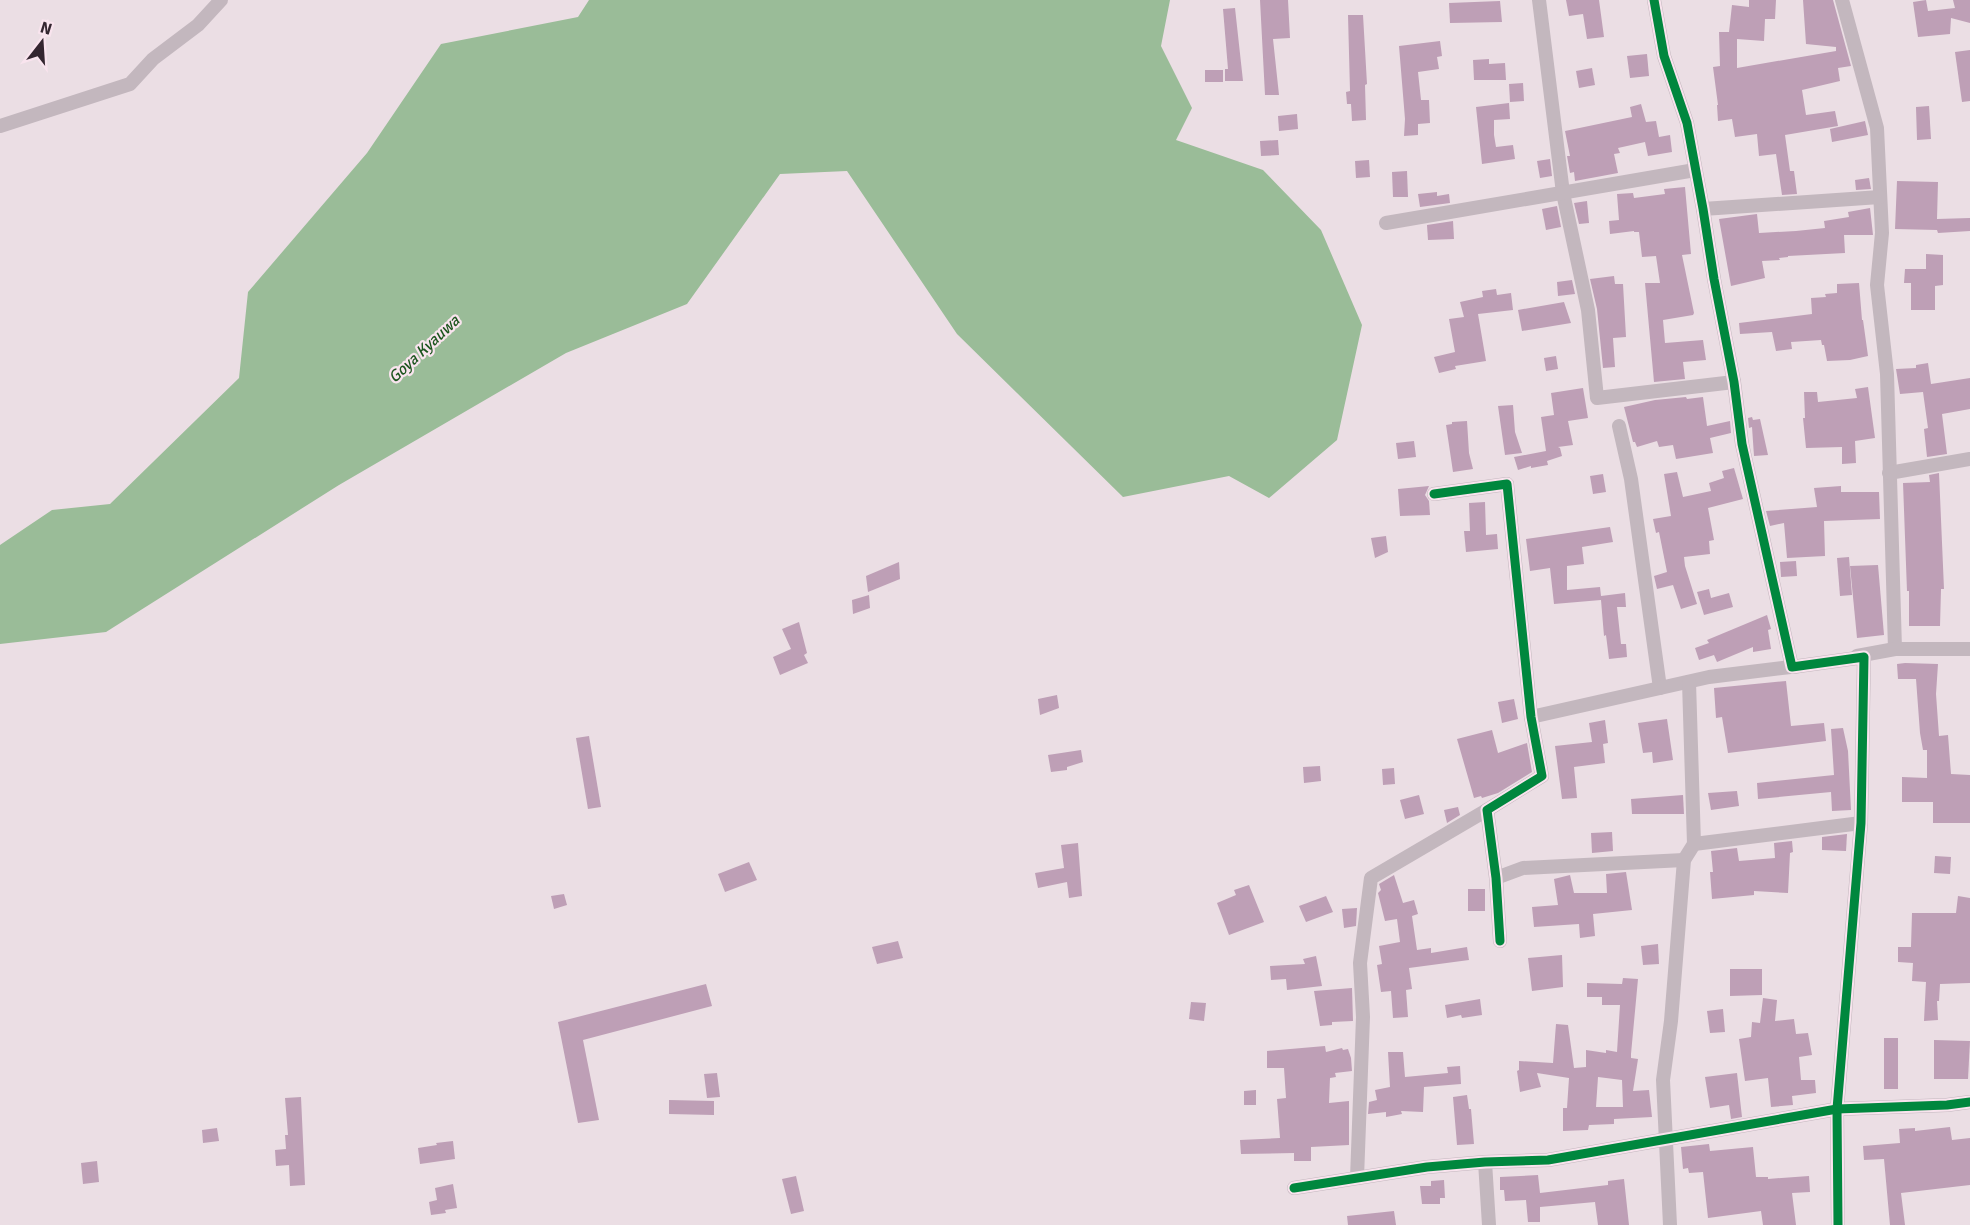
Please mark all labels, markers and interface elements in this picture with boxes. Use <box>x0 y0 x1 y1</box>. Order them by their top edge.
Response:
north arrow <box>12 12 72 72</box>
text: N <box>38 17 54 40</box>
water label: Goya Kyauwa <box>384 310 464 387</box>

